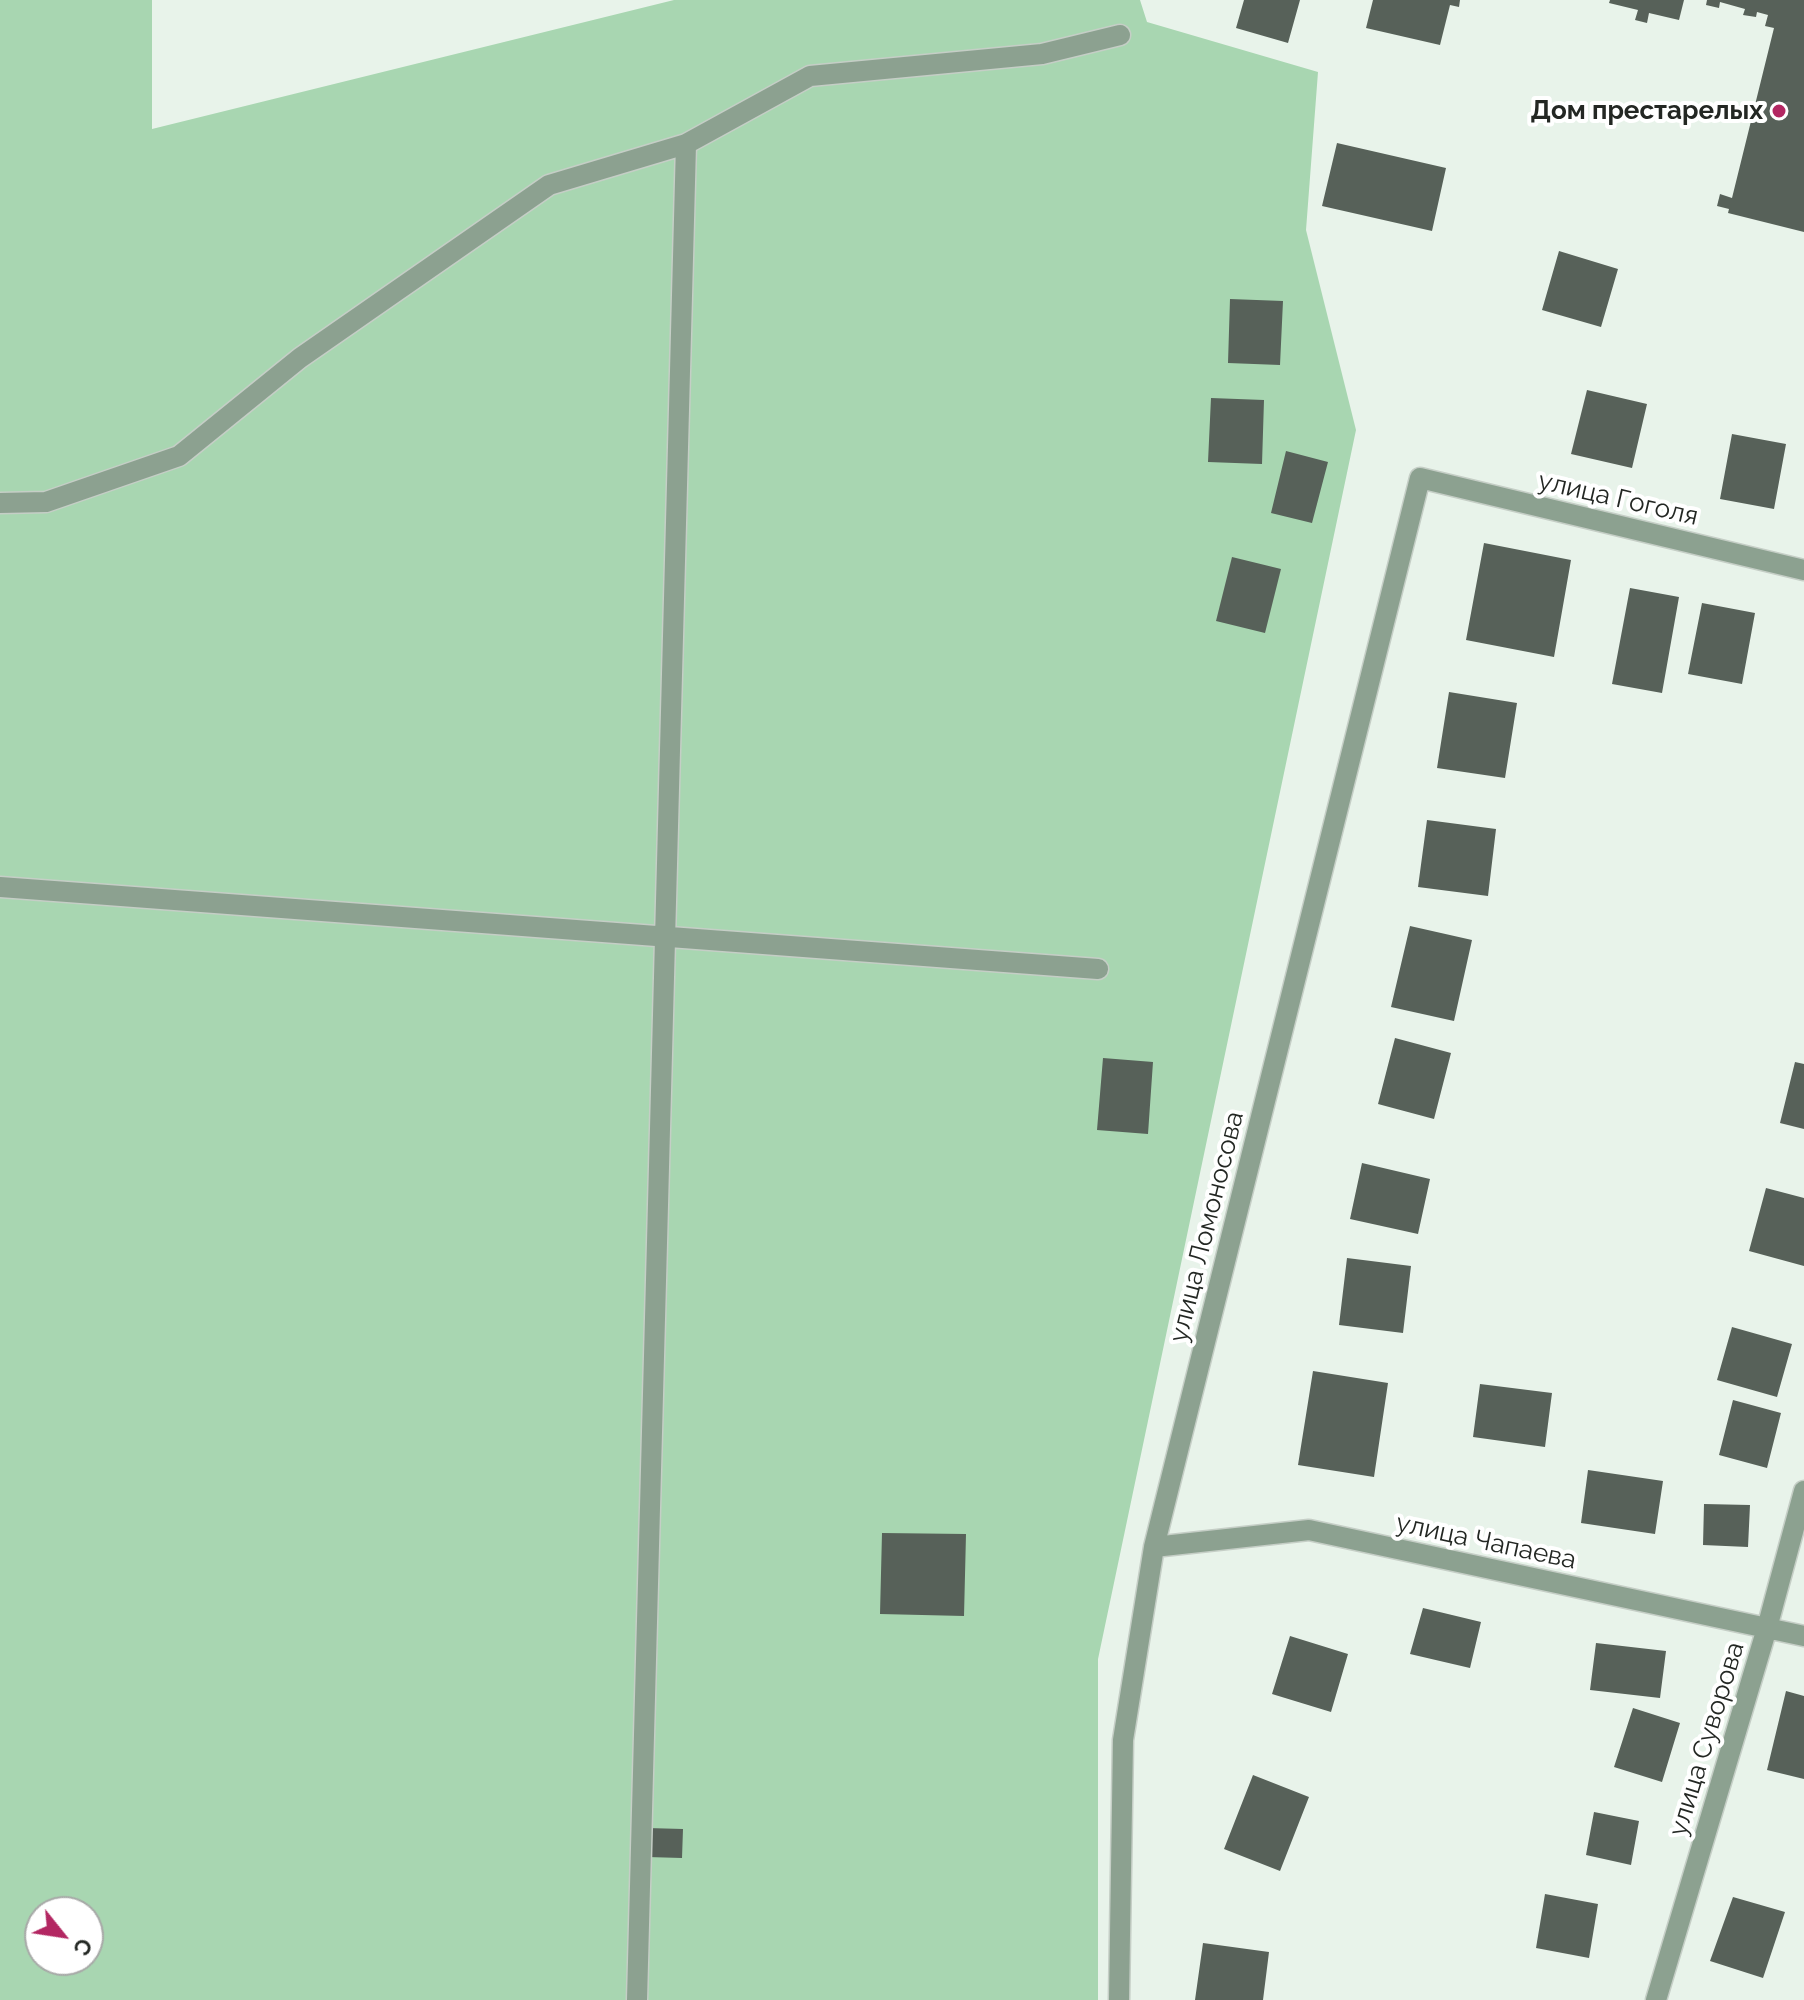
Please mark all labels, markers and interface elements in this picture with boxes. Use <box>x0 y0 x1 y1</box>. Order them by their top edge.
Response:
place label: Дом престарелых <box>1531 95 1763 127</box>
marker: Дом престарелых <box>1770 102 1788 120</box>
street label: улица Гоголя <box>1535 465 1701 533</box>
street label: улица Ломоносова <box>1163 1108 1251 1346</box>
street label: улица Чапаева <box>1393 1508 1579 1576</box>
street label: улица Суворова <box>1663 1638 1751 1840</box>
north arrow <box>24 1896 104 1976</box>
text: С <box>68 1934 98 1960</box>

